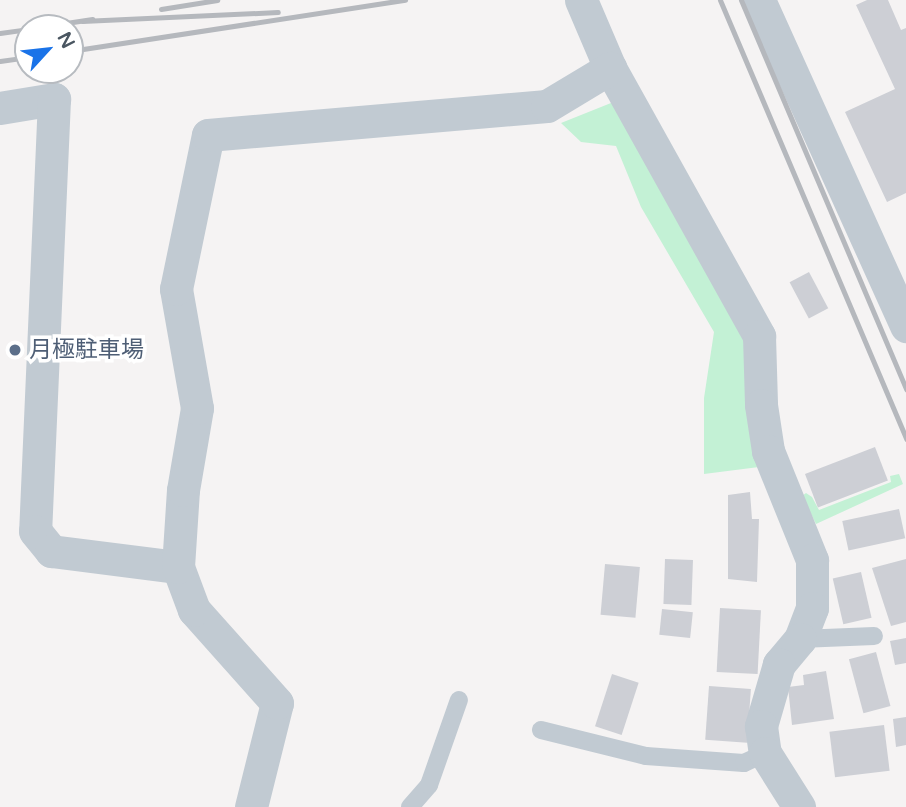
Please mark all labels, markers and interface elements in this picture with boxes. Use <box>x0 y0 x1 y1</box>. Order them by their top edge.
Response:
north arrow <box>14 14 84 84</box>
text: N <box>53 29 79 52</box>
place label: 月極駐車場 <box>29 336 144 364</box>
marker: 月極駐車場 <box>7 342 23 358</box>

